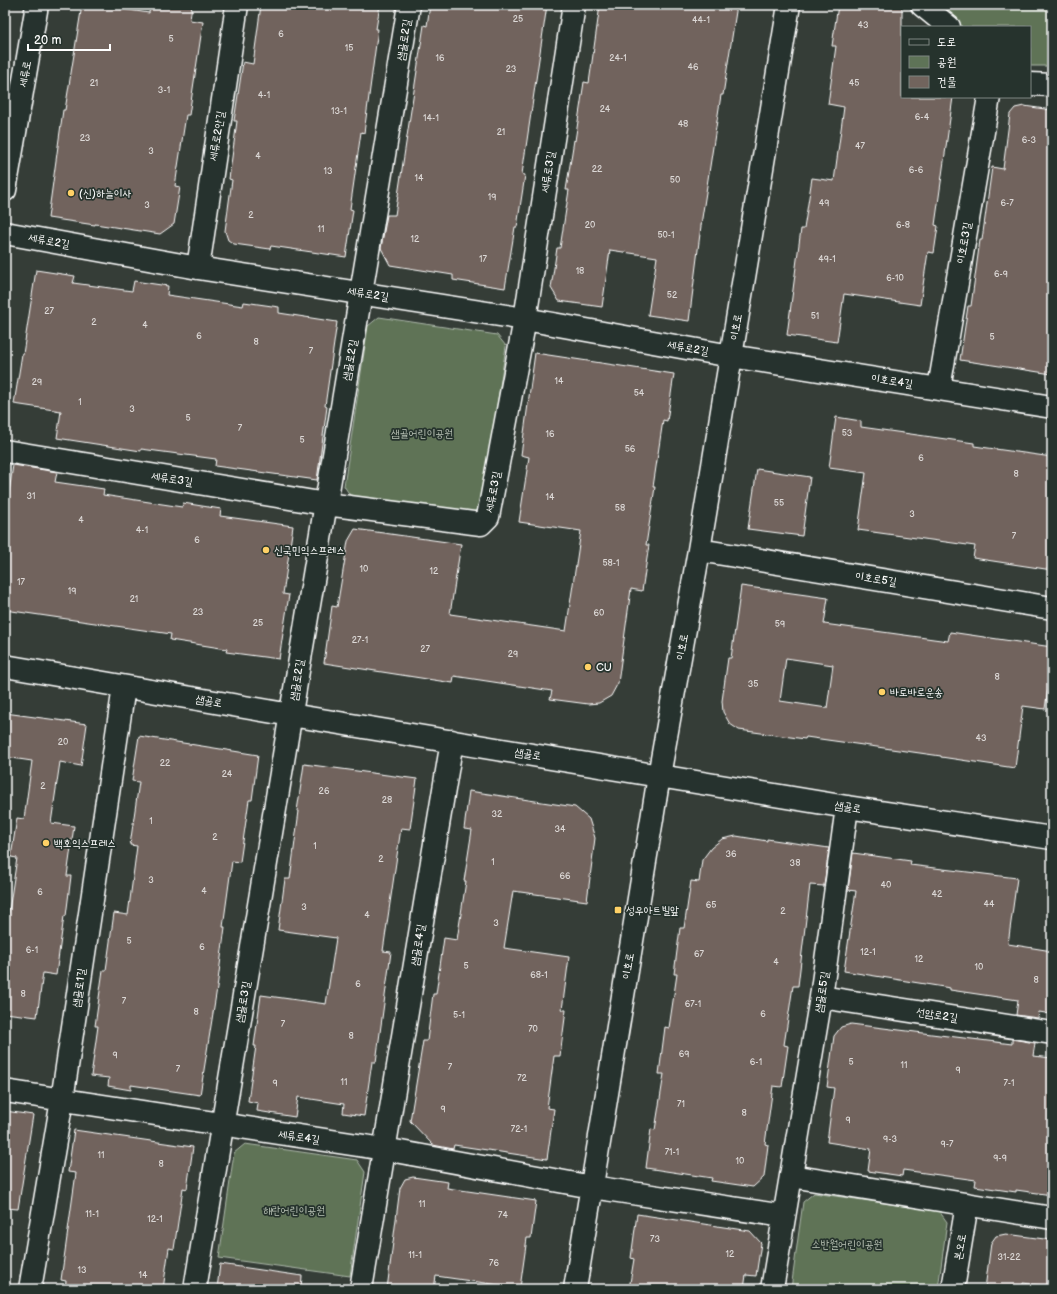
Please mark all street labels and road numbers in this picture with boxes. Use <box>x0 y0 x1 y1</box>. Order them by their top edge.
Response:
street label: 샘골로2길 <box>394 18 414 62</box>
street label: 세류로 <box>16 60 34 88</box>
street label: 세류로2안길 <box>207 110 227 162</box>
street label: 세류로3길 <box>538 150 558 194</box>
street label: 이호로3길 <box>954 221 974 265</box>
street label: 세류로2길 <box>27 231 71 251</box>
street label: 세류로2길 <box>346 284 390 304</box>
street label: 이호로 <box>728 313 745 341</box>
street label: 샘골로2길 <box>340 338 360 382</box>
street label: 세류로2길 <box>666 338 710 358</box>
street label: 이호로4길 <box>870 371 914 391</box>
street label: 세류로3길 <box>150 469 194 489</box>
street label: 세류로3길 <box>483 470 503 514</box>
street label: 이호로5길 <box>854 569 898 589</box>
street label: 이호로 <box>673 633 691 661</box>
street label: 샘골로2길 <box>287 658 307 702</box>
street label: 샘골로 <box>195 692 223 710</box>
street label: 샘골로 <box>514 746 542 763</box>
street label: 샘골로 <box>834 799 862 816</box>
street label: 샘골로4길 <box>408 923 428 967</box>
street label: 이호로 <box>620 952 637 980</box>
street label: 샘골로1길 <box>70 967 88 1009</box>
street label: 샘골로5길 <box>812 970 832 1014</box>
street label: 샘골로3길 <box>233 980 253 1024</box>
street label: 선암로2길 <box>915 1005 959 1025</box>
street label: 세류로4길 <box>277 1128 321 1146</box>
street label: 본오로 <box>951 1233 969 1261</box>

